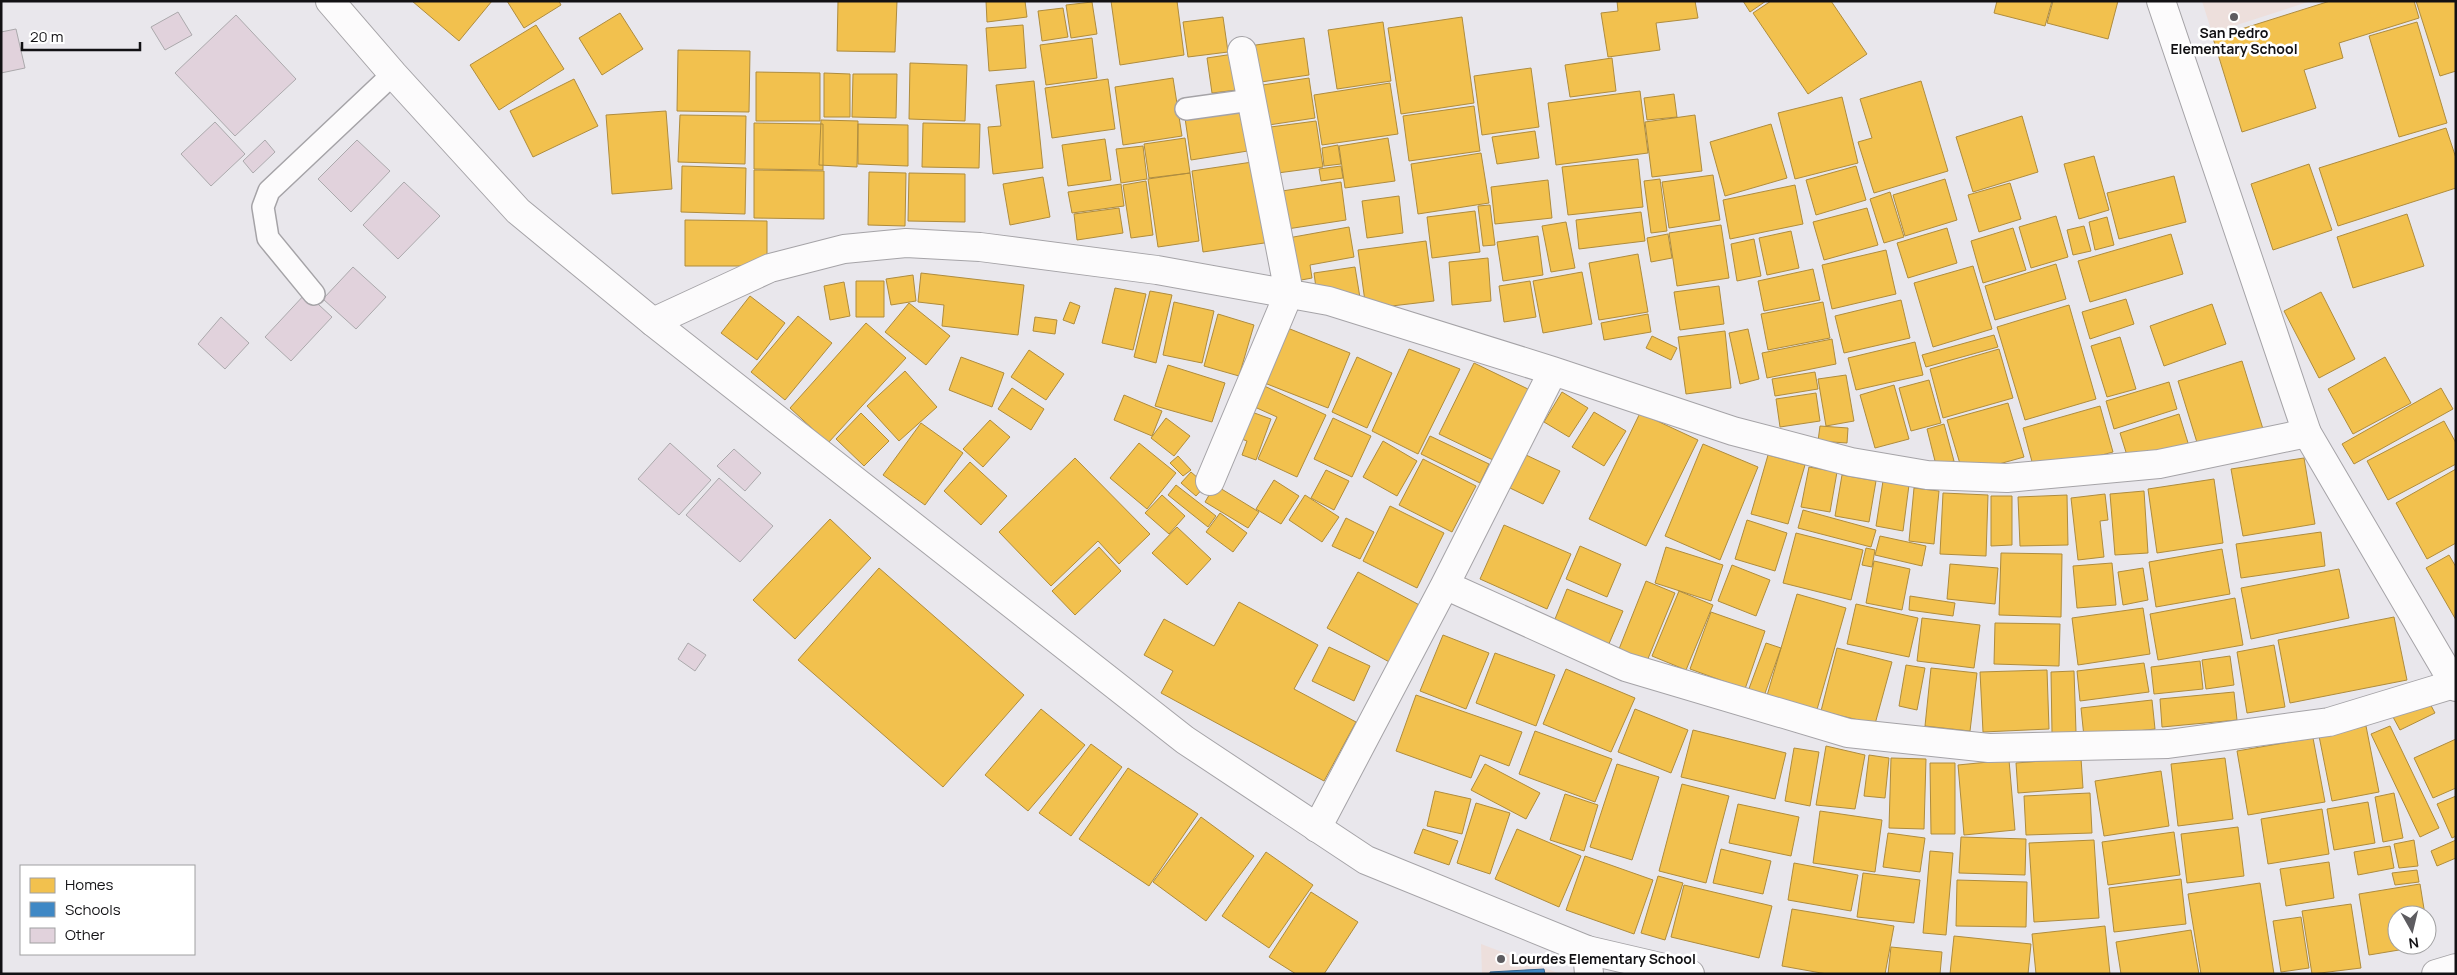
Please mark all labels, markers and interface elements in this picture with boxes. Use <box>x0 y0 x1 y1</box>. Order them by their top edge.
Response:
marker: San Pedro Elementary School <box>2228 11 2240 23</box>
scale bar <box>22 20 140 52</box>
place label: San Pedro Elementary School <box>2170 23 2298 58</box>
text: 20 m <box>30 26 63 47</box>
legend <box>20 865 195 955</box>
text: Homes <box>65 874 114 895</box>
text: Schools <box>65 899 121 920</box>
north arrow <box>2387 905 2437 955</box>
text: Other <box>65 924 106 945</box>
text: N <box>2408 933 2420 953</box>
place label: Lourdes Elementary School <box>1511 949 1696 968</box>
marker: Lourdes Elementary School <box>1495 953 1507 965</box>

